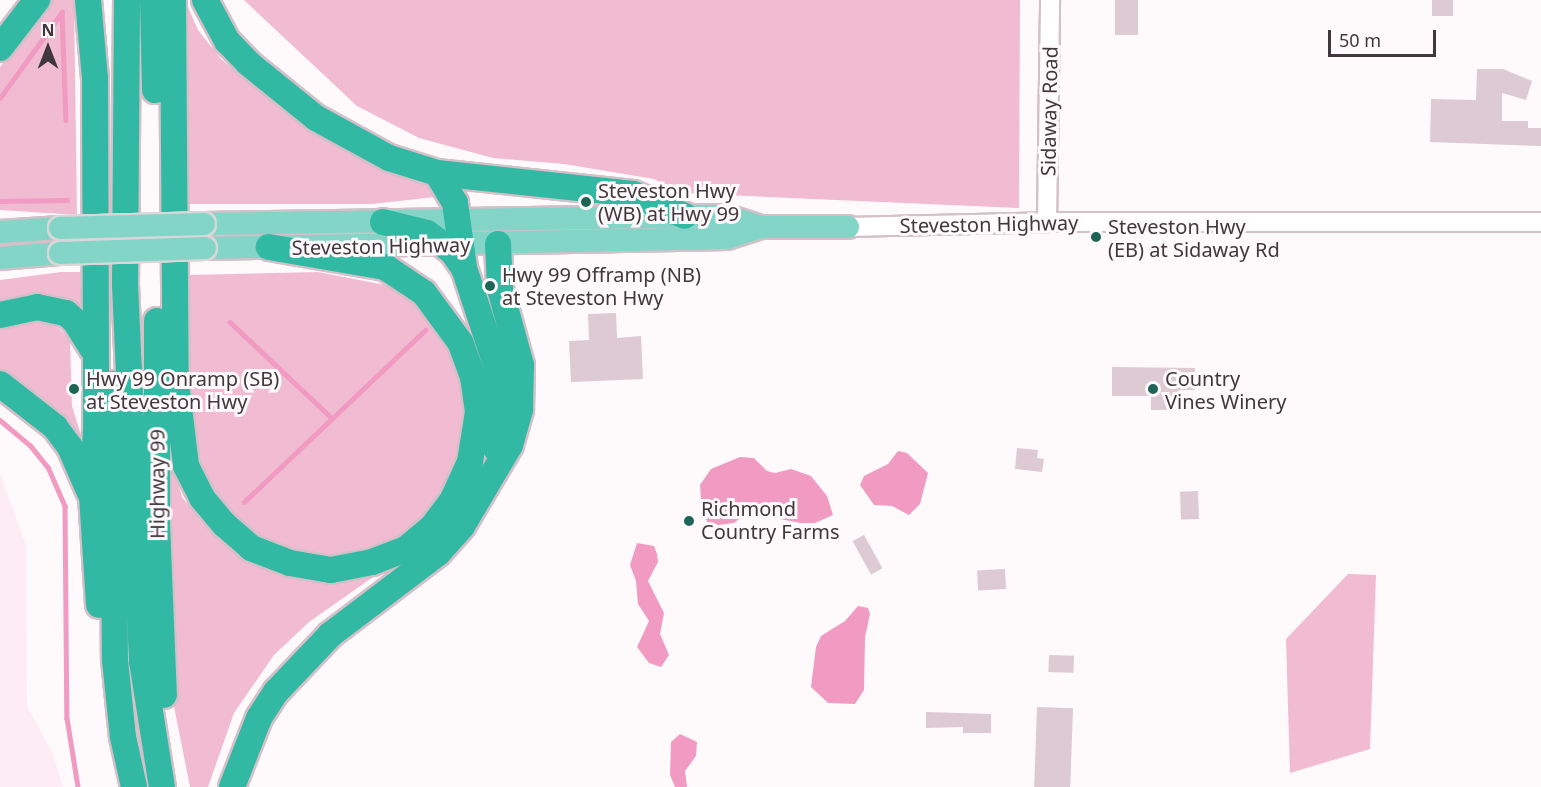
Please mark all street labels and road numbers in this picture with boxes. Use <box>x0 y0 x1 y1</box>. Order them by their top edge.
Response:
street label: Sidaway Road <box>1036 46 1062 176</box>
street label: Steveston Highway <box>899 210 1079 238</box>
street label: Steveston Highway <box>291 232 471 260</box>
street label: Highway 99 <box>145 429 169 539</box>

